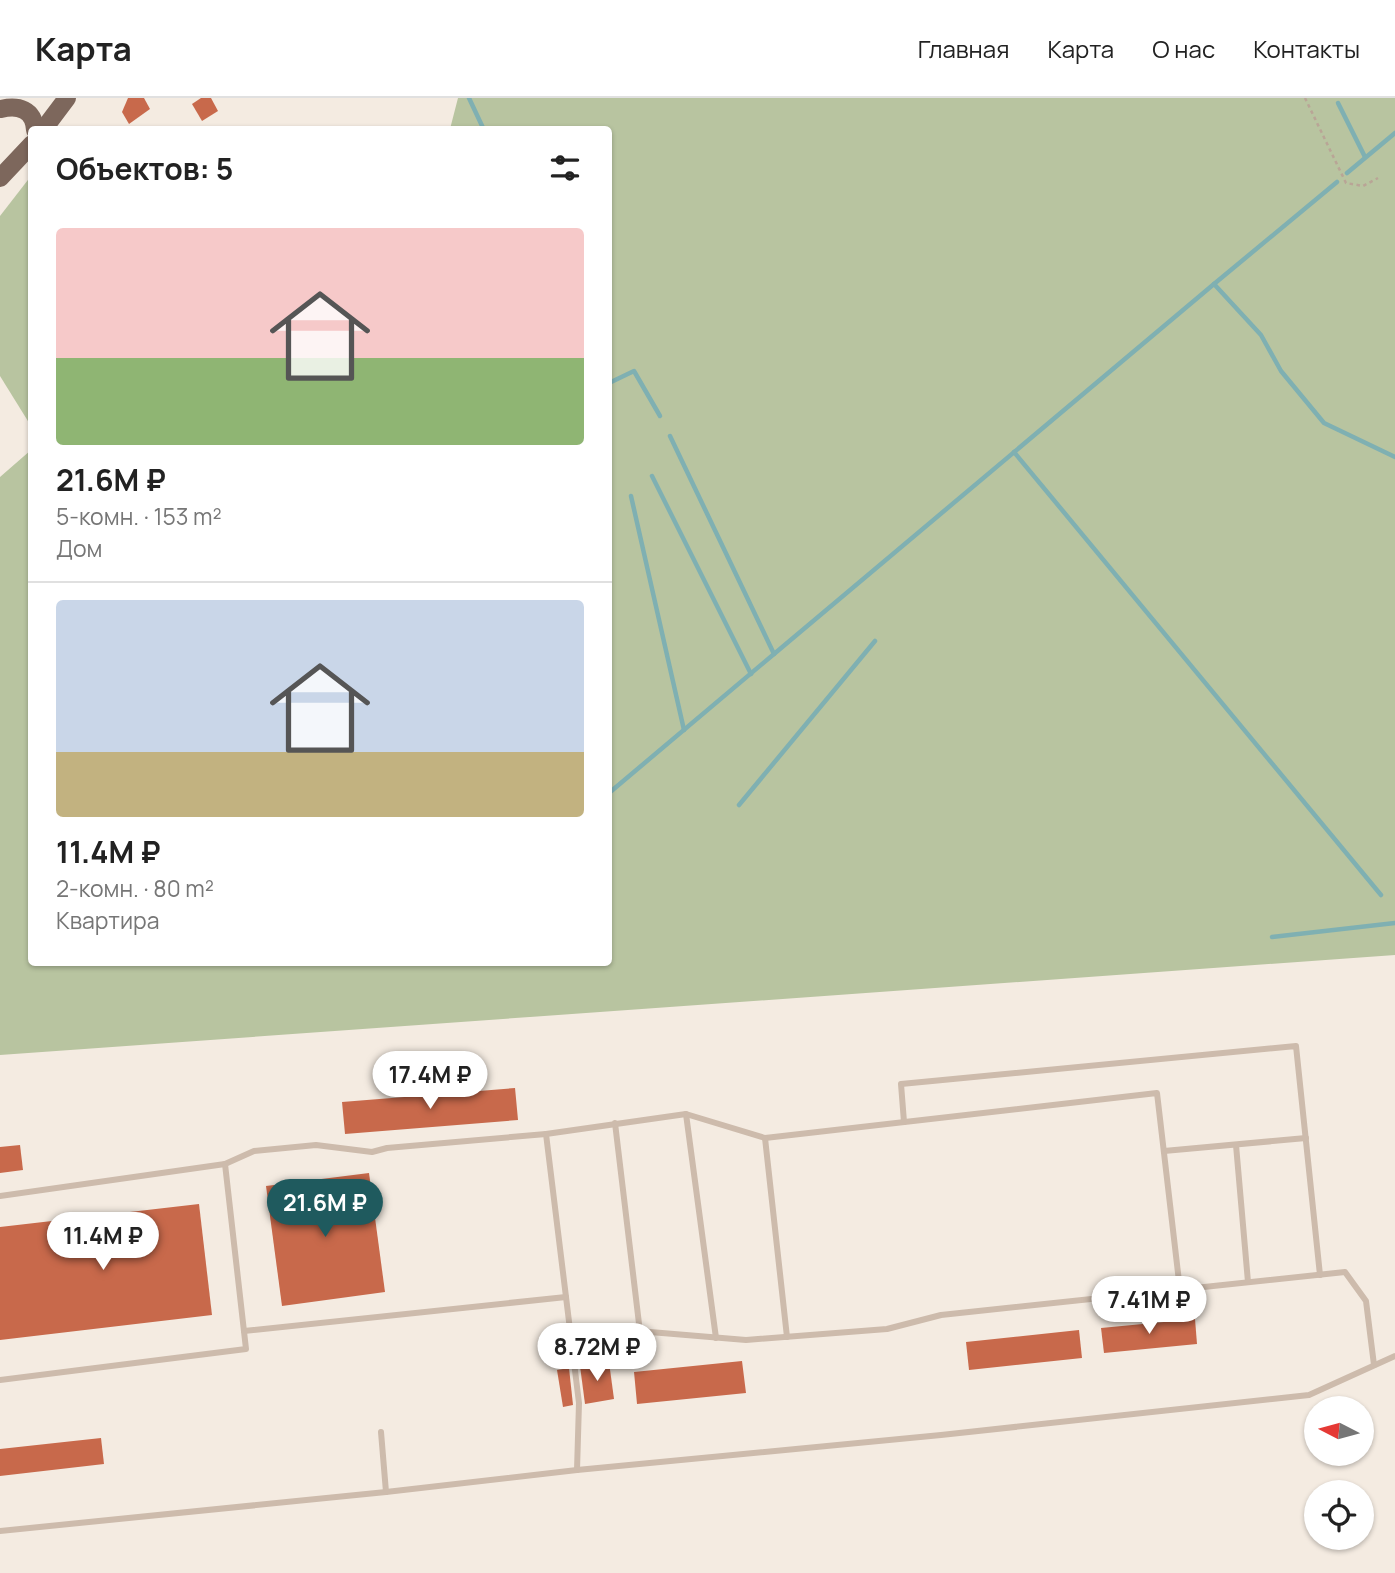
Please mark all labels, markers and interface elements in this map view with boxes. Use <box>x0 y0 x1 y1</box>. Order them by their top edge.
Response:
text: Карта <box>35 26 132 71</box>
text: Главная <box>918 32 1009 65</box>
text: Карта <box>1047 32 1114 65</box>
text: О нас <box>1152 32 1215 65</box>
text: Контакты <box>1253 32 1360 65</box>
text: Объектов: 5 <box>56 148 233 189</box>
icon: filters <box>546 149 584 187</box>
icon: home <box>257 273 383 399</box>
text: 21.6M ₽ <box>56 459 166 500</box>
text: 5-комн. · 153 m² <box>56 500 222 532</box>
text: Дом <box>56 532 102 564</box>
icon: home <box>257 645 383 771</box>
text: 11.4M ₽ <box>56 831 161 872</box>
text: 2-комн. · 80 m² <box>56 872 214 904</box>
text: Квартира <box>56 904 160 936</box>
pin: 17.4M ₽ <box>365 1052 495 1111</box>
text: 17.4M ₽ <box>389 1058 471 1090</box>
pin: 21.6M ₽ <box>260 1180 390 1239</box>
text: 21.6M ₽ <box>283 1186 367 1218</box>
pin: 11.4M ₽ <box>38 1212 168 1272</box>
text: 11.4M ₽ <box>63 1219 143 1251</box>
pin: 7.41M ₽ <box>1084 1276 1214 1336</box>
text: 7.41M ₽ <box>1108 1283 1190 1315</box>
pin: 8.72M ₽ <box>532 1324 662 1383</box>
text: 8.72M ₽ <box>553 1330 641 1362</box>
north arrow <box>1304 1396 1374 1466</box>
map controls <box>1304 1396 1374 1550</box>
button: locate <box>1304 1480 1374 1550</box>

